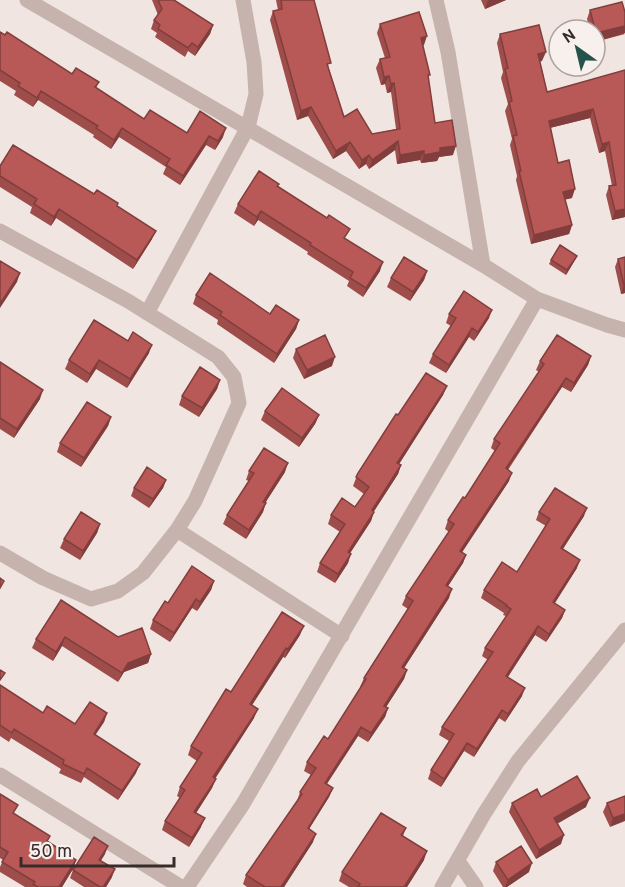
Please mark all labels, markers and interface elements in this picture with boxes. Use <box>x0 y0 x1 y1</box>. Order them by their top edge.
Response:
north arrow <box>547 18 607 78</box>
text: N <box>559 26 580 49</box>
scale bar <box>21 830 174 868</box>
text: 50 m <box>30 841 72 864</box>

